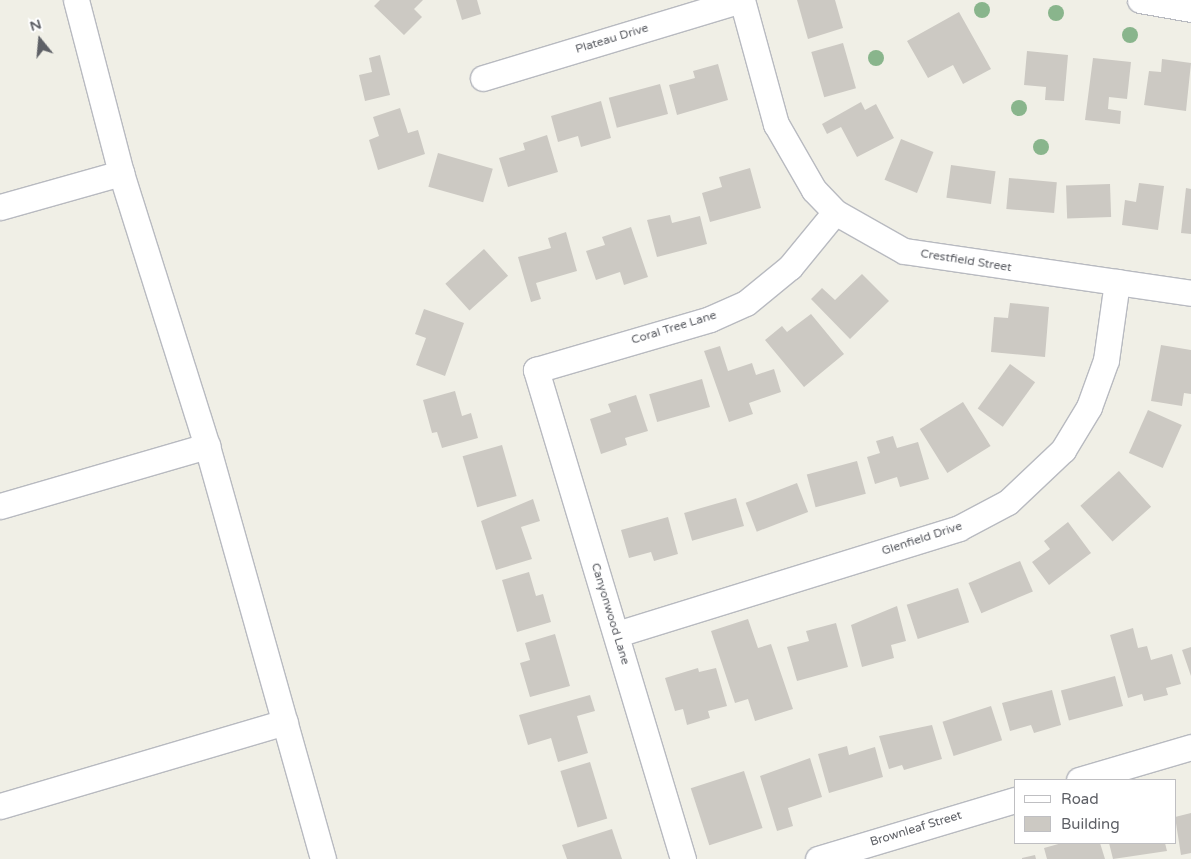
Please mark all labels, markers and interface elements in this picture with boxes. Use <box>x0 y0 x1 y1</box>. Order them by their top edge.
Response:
north arrow <box>15 15 65 65</box>
text: N <box>28 15 43 35</box>
street label: Plateau Drive <box>574 21 650 57</box>
street label: Crestfield Street <box>919 247 1013 275</box>
street label: Coral Tree Lane <box>630 308 718 348</box>
street label: Glenfield Drive <box>880 519 964 559</box>
street label: Canyonwood Lane <box>588 561 632 667</box>
legend <box>1014 779 1176 844</box>
text: Road <box>1061 790 1099 808</box>
street label: Brownleaf Street <box>868 808 964 850</box>
text: Building <box>1061 815 1120 833</box>

